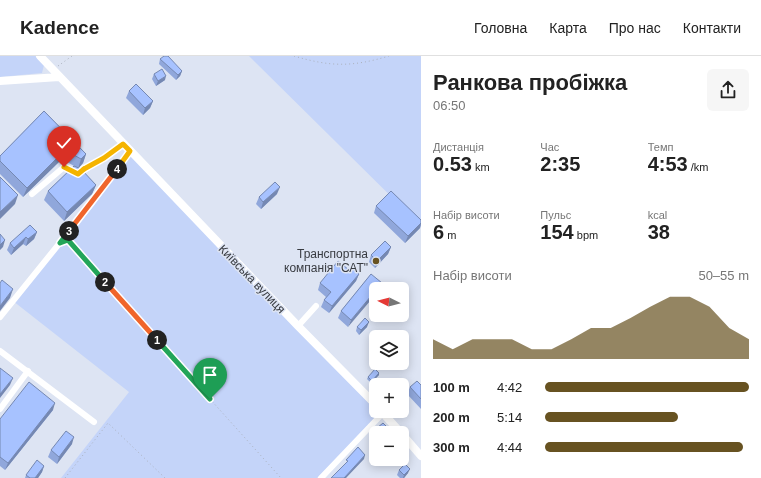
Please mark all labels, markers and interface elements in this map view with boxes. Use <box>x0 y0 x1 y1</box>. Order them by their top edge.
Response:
text: Kadence <box>20 17 99 38</box>
text: Головна <box>474 20 527 36</box>
text: Карта <box>549 20 587 36</box>
text: Про нас <box>609 20 661 36</box>
text: Контакти <box>683 20 741 36</box>
button: share <box>707 69 749 111</box>
text: Ранкова пробіжка <box>433 70 627 95</box>
text: 06:50 <box>433 98 466 113</box>
pin <box>47 126 81 167</box>
icon: check <box>53 132 75 154</box>
text: Дистанція <box>433 141 484 153</box>
text: Час <box>540 141 559 153</box>
text: Темп <box>648 141 673 153</box>
text: 0.53 <box>433 153 472 175</box>
text: 2:35 <box>540 153 580 175</box>
text: 4:53 <box>648 153 688 175</box>
pin: 4 <box>107 159 127 179</box>
text: km <box>472 161 490 173</box>
text: /km <box>688 161 708 173</box>
text: 4 <box>114 163 120 175</box>
text: Набір висоти <box>433 209 500 221</box>
text: Пульс <box>540 209 571 221</box>
text: kcal <box>648 209 667 221</box>
pin: 3 <box>59 221 79 241</box>
text: 6 <box>433 221 444 243</box>
text: 154 <box>540 221 574 243</box>
text: 38 <box>648 221 670 243</box>
text: 3 <box>66 225 72 237</box>
text: m <box>444 229 456 241</box>
text: bpm <box>574 229 598 241</box>
street label: Київська вулиця <box>216 242 288 316</box>
place label: Транспортна компанія "САТ" <box>284 247 368 275</box>
marker: Транспортна компанія "САТ" <box>371 256 381 266</box>
text: Набір висоти <box>433 268 512 283</box>
text: 50–55 m <box>698 268 749 283</box>
pin: 2 <box>95 272 115 292</box>
text: 2 <box>102 276 108 288</box>
north arrow <box>369 282 409 322</box>
map controls <box>369 282 409 466</box>
pin: 1 <box>147 330 167 350</box>
button: layers <box>369 330 409 370</box>
text: 1 <box>154 334 160 346</box>
pin <box>193 358 227 399</box>
icon: arrive <box>199 364 221 386</box>
button: + <box>369 378 409 418</box>
text: 100 m <box>433 380 470 395</box>
text: 4:42 <box>497 380 522 395</box>
text: 200 m <box>433 410 470 425</box>
text: 5:14 <box>497 410 522 425</box>
button: − <box>369 426 409 466</box>
text: 300 m <box>433 440 470 455</box>
text: 4:44 <box>497 440 522 455</box>

